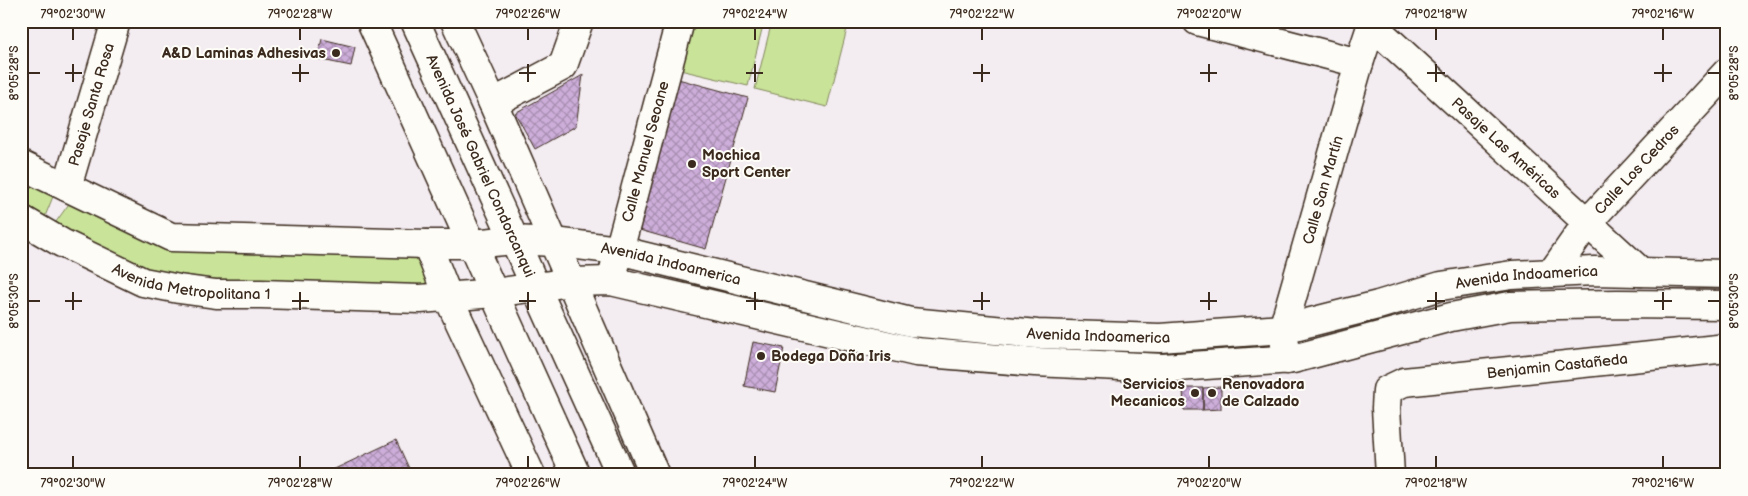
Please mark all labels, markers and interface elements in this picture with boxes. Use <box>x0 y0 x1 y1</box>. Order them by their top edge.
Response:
text: 79°02'30"W <box>40 7 106 22</box>
text: 79°02'28"W <box>268 7 332 22</box>
text: 79°02'26"W <box>495 7 561 22</box>
text: 79°02'24"W <box>723 7 787 22</box>
text: 79°02'22"W <box>950 7 1014 22</box>
text: 79°02'20"W <box>1177 7 1241 22</box>
text: 79°02'18"W <box>1405 7 1467 22</box>
text: 79°02'16"W <box>1632 7 1694 22</box>
street label: Pasaje Santa Rosa <box>65 41 119 168</box>
place label: A&D Laminas Adhesivas <box>161 44 326 63</box>
text: 8°05'28"S <box>7 46 22 100</box>
text: 8°05'28"S <box>1727 46 1742 100</box>
marker: A&D Laminas Adhesivas <box>330 47 342 59</box>
street label: Avenida José Gabriel Condorcanqui <box>421 52 539 280</box>
street label: Calle Manuel Seoane <box>618 79 674 224</box>
street label: Pasaje Las Américas <box>1447 94 1565 204</box>
street label: Calle Los Cedros <box>1590 120 1684 219</box>
street label: Calle San Martín <box>1299 133 1348 247</box>
place label: Mochica Sport Center <box>702 146 792 182</box>
marker: Mochica Sport Center <box>686 158 698 170</box>
street label: Avenida Indoamerica <box>600 239 743 290</box>
street label: Avenida Metropolitana 1 <box>109 259 271 304</box>
street label: Avenida Indoamerica <box>1454 262 1599 294</box>
text: 8°05'30"S <box>7 273 22 329</box>
text: 8°05'30"S <box>1727 273 1742 329</box>
street label: Avenida Indoamerica <box>1026 324 1171 348</box>
place label: Bodega Doña Iris <box>771 347 891 366</box>
street label: Benjamin Castañeda <box>1486 349 1629 383</box>
marker: Bodega Doña Iris <box>755 350 767 362</box>
place label: Servicios Mecanicos <box>1110 375 1185 411</box>
place label: Renovadora de Calzado <box>1222 375 1305 411</box>
marker: Servicios Mecanicos <box>1189 387 1201 399</box>
marker: Renovadora de Calzado <box>1206 387 1218 399</box>
text: 79°02'30"W <box>40 476 106 491</box>
text: 79°02'28"W <box>268 476 332 491</box>
text: 79°02'26"W <box>495 476 561 491</box>
text: 79°02'24"W <box>723 476 787 491</box>
text: 79°02'22"W <box>950 476 1014 491</box>
text: 79°02'20"W <box>1177 476 1241 491</box>
text: 79°02'18"W <box>1405 476 1467 491</box>
text: 79°02'16"W <box>1632 476 1694 491</box>

